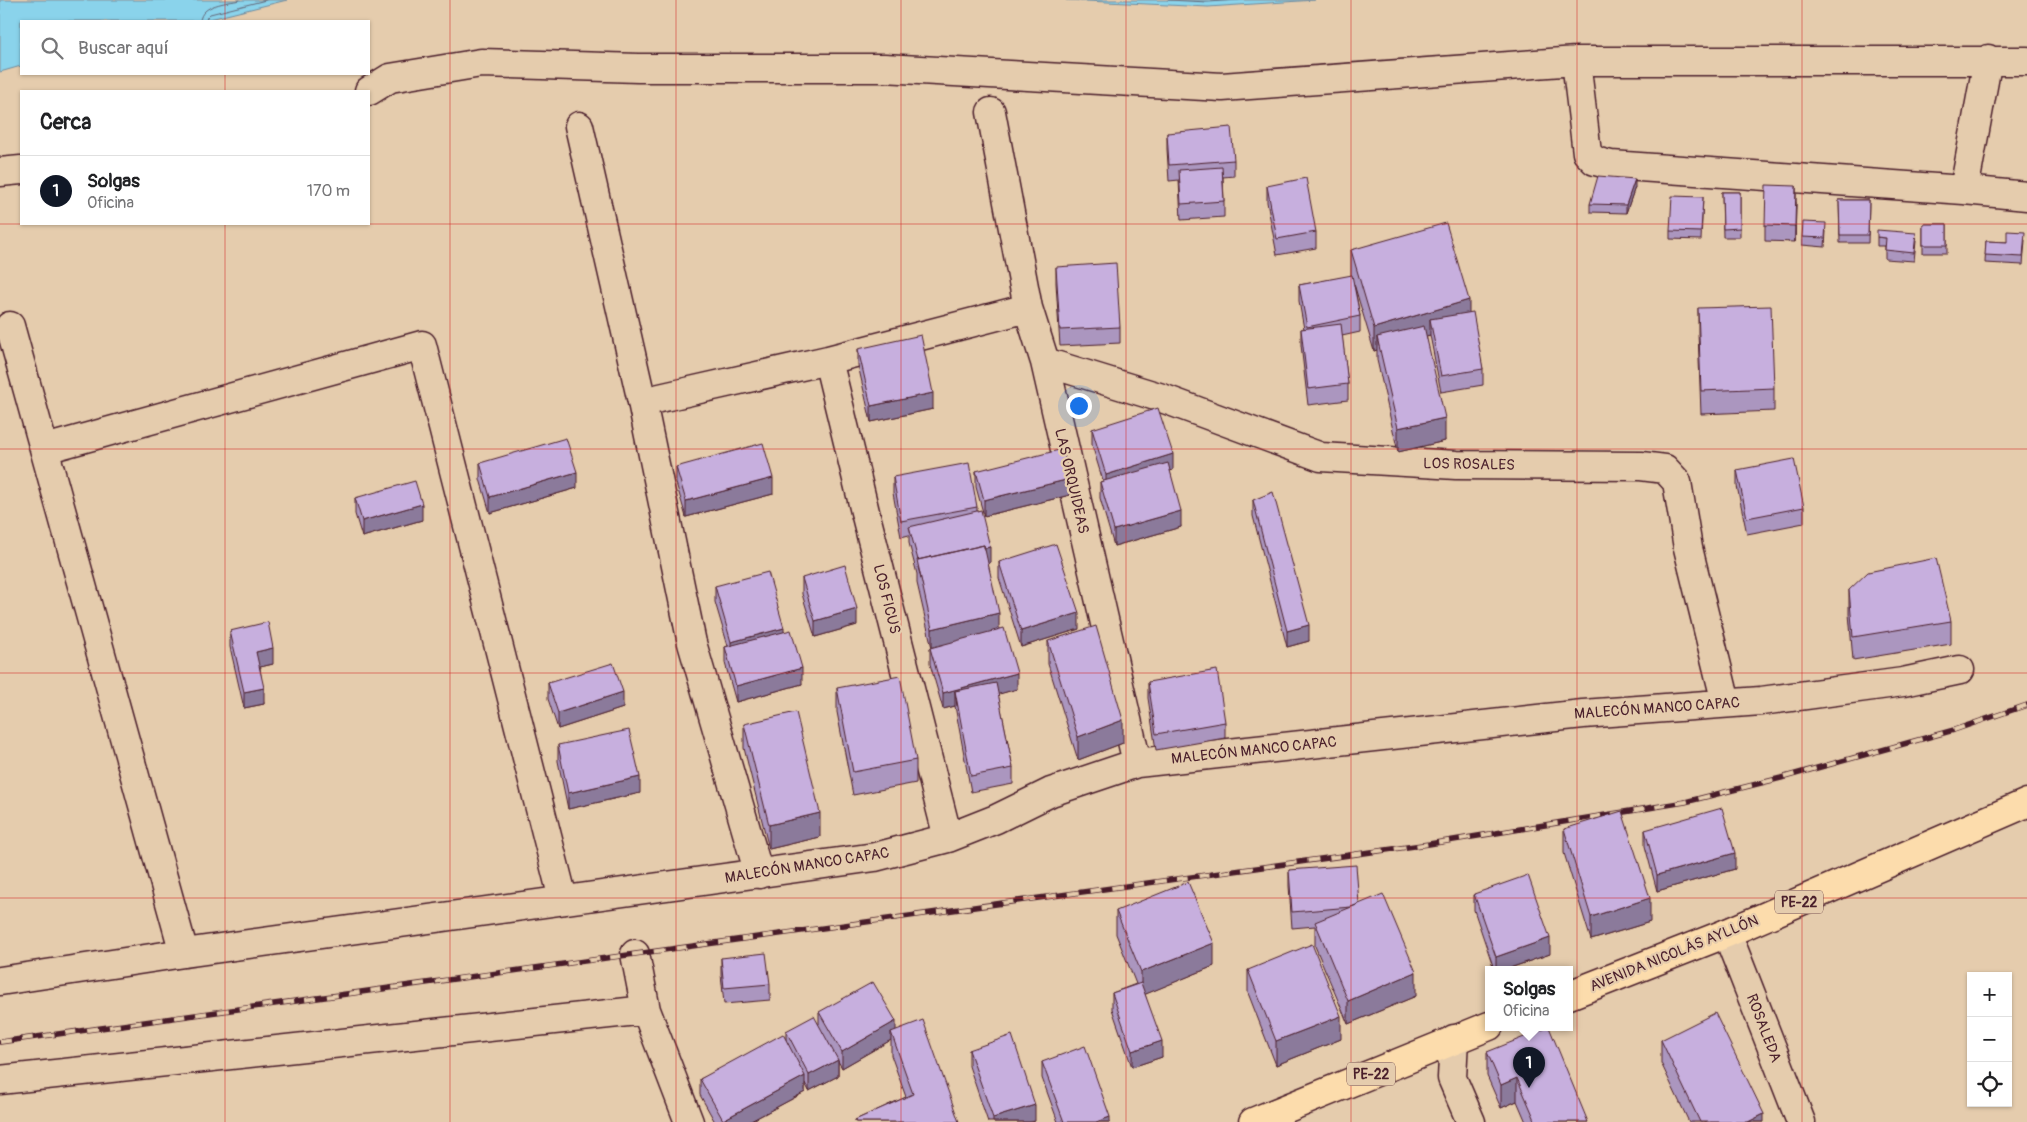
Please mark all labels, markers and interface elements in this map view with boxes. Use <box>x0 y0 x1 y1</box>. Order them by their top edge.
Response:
search box <box>20 20 370 75</box>
icon: search <box>38 34 66 62</box>
text: Buscar aquí <box>78 36 169 60</box>
text: Cerca <box>40 109 91 136</box>
text: Solgas <box>87 169 140 193</box>
text: 1 <box>53 181 59 201</box>
text: 170 m <box>307 181 350 201</box>
text: Oficina <box>87 193 134 213</box>
your location <box>1066 393 1092 419</box>
street label: LAS ORQUIDEAS <box>1050 427 1093 536</box>
street label: LOS ROSALES <box>1423 454 1515 475</box>
street label: LOS FICUS <box>869 562 904 636</box>
street label: MALECÓN MANCO CAPAC <box>1573 693 1741 724</box>
street label: MALECÓN MANCO CAPAC <box>1170 732 1338 769</box>
street label: MALECÓN MANCO CAPAC <box>723 843 891 888</box>
road number: PE-22 <box>1775 890 1823 914</box>
street label: AVENIDA NICOLÁS AYLLÓN <box>1587 911 1761 996</box>
popup <box>1485 966 1573 1031</box>
map controls <box>1967 972 2012 1107</box>
button: + <box>1967 972 2012 1017</box>
text: Solgas <box>1503 977 1555 1001</box>
street label: ROSALEDA <box>1742 991 1785 1065</box>
text: Oficina <box>1503 1001 1549 1021</box>
button: − <box>1967 1017 2012 1062</box>
pin: 1 <box>1513 1047 1545 1088</box>
road number: PE-22 <box>1347 1062 1395 1086</box>
button: locate <box>1967 1062 2012 1107</box>

